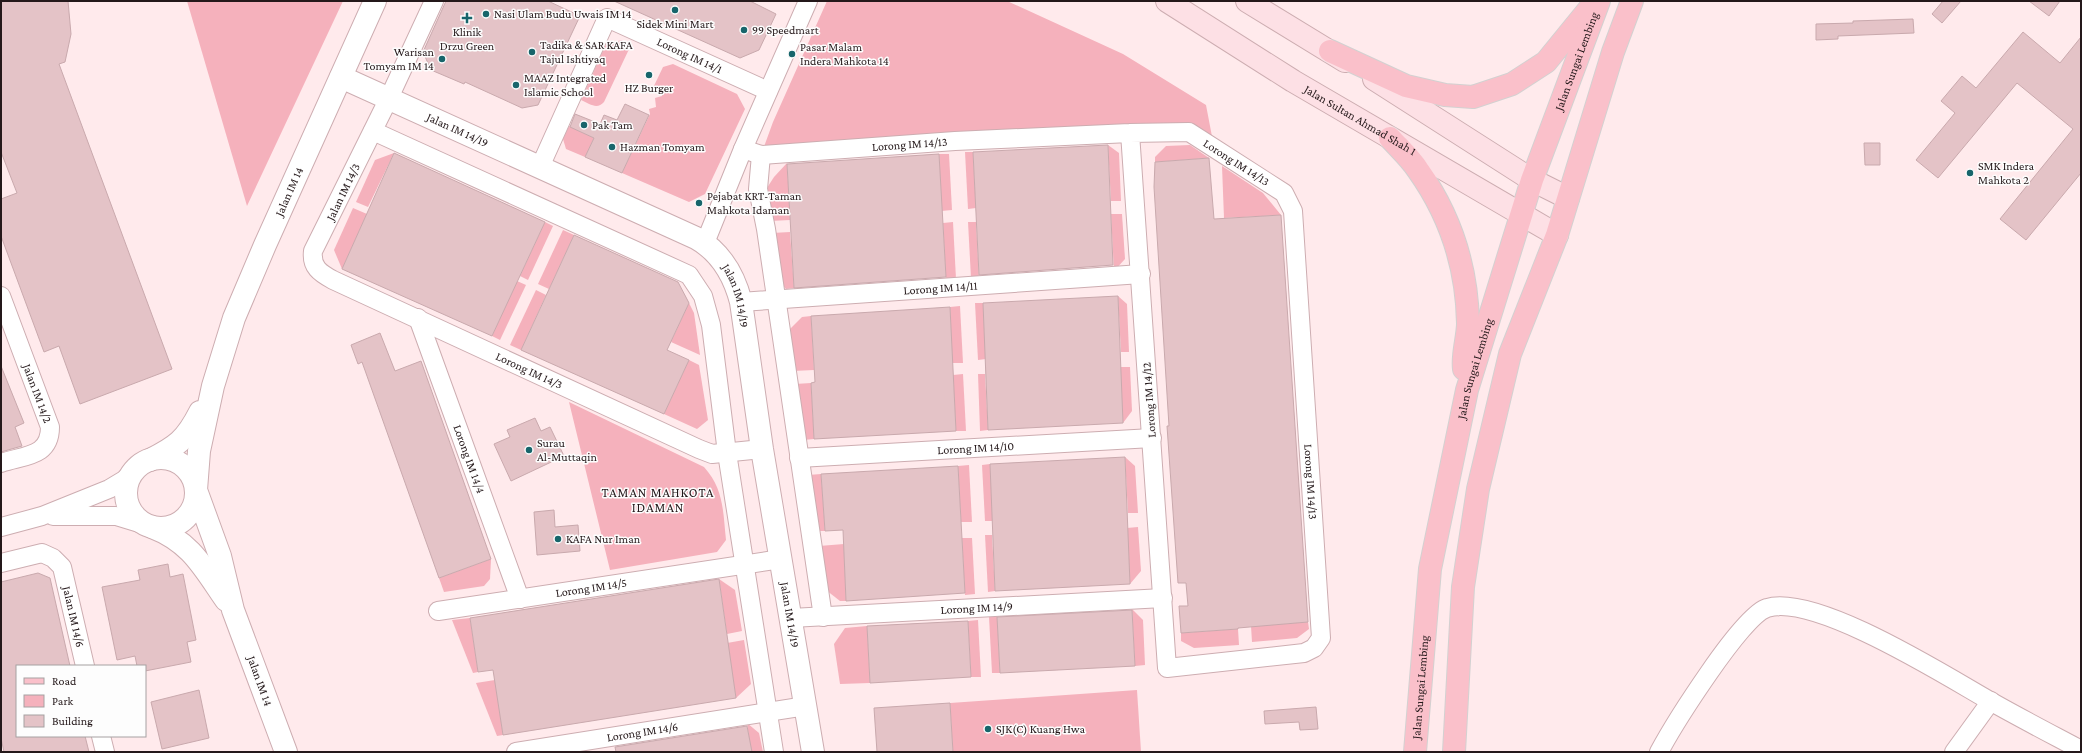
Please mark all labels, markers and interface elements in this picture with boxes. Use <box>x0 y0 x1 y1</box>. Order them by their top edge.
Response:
marker: Sidek Mini Mart <box>670 5 680 15</box>
place label: Nasi Ulam Budu Uwais IM 14 <box>494 7 632 21</box>
marker: Nasi Ulam Budu Uwais IM 14 <box>481 9 491 19</box>
street label: Jalan Sungai Lembing <box>1551 10 1601 113</box>
marker: Klinik Drzu Green <box>461 12 473 24</box>
place label: Sidek Mini Mart <box>636 17 715 31</box>
place label: 99 Speedmart <box>752 23 820 37</box>
place label: Klinik Drzu Green <box>440 25 495 53</box>
marker: 99 Speedmart <box>739 25 749 35</box>
street label: Lorong IM 14/1 <box>655 35 724 76</box>
place label: Tadika & SAR KAFA Tajul Ishtiyaq <box>540 38 633 66</box>
place label: Pasar Malam Indera Mahkota 14 <box>800 40 889 68</box>
place label: Warisan Tomyam IM 14 <box>364 45 435 73</box>
marker: Tadika & SAR KAFA Tajul Ishtiyaq <box>527 47 537 57</box>
marker: Pasar Malam Indera Mahkota 14 <box>787 49 797 59</box>
marker: Warisan Tomyam IM 14 <box>437 54 447 64</box>
marker: HZ Burger <box>644 70 654 80</box>
place label: MAAZ Integrated Islamic School <box>524 71 607 99</box>
marker: MAAZ Integrated Islamic School <box>511 80 521 90</box>
place label: HZ Burger <box>625 81 674 95</box>
street label: Jalan Sultan Ahmad Shah 1 <box>1301 82 1419 158</box>
street label: Jalan IM 14/19 <box>424 109 491 150</box>
place label: Pak Tam <box>592 118 633 132</box>
marker: Pak Tam <box>579 120 589 130</box>
street label: Lorong IM 14/13 <box>871 135 948 154</box>
street label: Lorong IM 14/13 <box>1201 136 1272 189</box>
place label: Hazman Tomyam <box>620 140 705 154</box>
marker: Hazman Tomyam <box>607 142 617 152</box>
place label: SMK Indera Mahkota 2 <box>1978 159 2034 187</box>
street label: Jalan IM 14/3 <box>323 161 363 224</box>
street label: Jalan IM 14 <box>271 165 306 219</box>
marker: SMK Indera Mahkota 2 <box>1965 168 1975 178</box>
place label: Pejabat KRT-Taman Mahkota Idaman <box>707 189 802 217</box>
marker: Pejabat KRT-Taman Mahkota Idaman <box>694 198 704 208</box>
street label: Jalan IM 14/19 <box>719 260 752 329</box>
street label: Lorong IM 14/11 <box>903 278 978 298</box>
street label: Jalan Sungai Lembing <box>1454 316 1496 421</box>
street label: Lorong IM 14/3 <box>494 349 565 392</box>
street label: Jalan IM 14/2 <box>20 361 55 425</box>
street label: Lorong IM 14/12 <box>1139 361 1159 438</box>
street label: Lorong IM 14/4 <box>450 423 488 495</box>
place label: Surau Al-Muttaqin <box>537 436 597 464</box>
street label: Lorong IM 14/10 <box>937 439 1015 457</box>
street label: Lorong IM 14/13 <box>1301 443 1320 520</box>
marker: Surau Al-Muttaqin <box>524 445 534 455</box>
district label: TAMAN MAHKOTA IDAMAN <box>602 485 714 515</box>
place label: KAFA Nur Iman <box>566 532 641 546</box>
marker: KAFA Nur Iman <box>553 534 563 544</box>
street label: Lorong IM 14/5 <box>555 575 628 600</box>
street label: Jalan IM 14/19 <box>777 580 802 649</box>
street label: Jalan IM 14/6 <box>59 584 87 649</box>
street label: Lorong IM 14/9 <box>940 599 1013 617</box>
street label: Jalan Sungai Lembing <box>1409 635 1432 741</box>
street label: Jalan IM 14 <box>244 653 276 708</box>
legend <box>16 665 146 737</box>
text: Road <box>52 674 77 688</box>
text: Park <box>52 694 74 708</box>
text: Building <box>52 714 93 728</box>
street label: Lorong IM 14/6 <box>606 719 679 745</box>
place label: SJK(C) Kuang Hwa <box>996 722 1086 736</box>
marker: SJK(C) Kuang Hwa <box>983 724 993 734</box>

